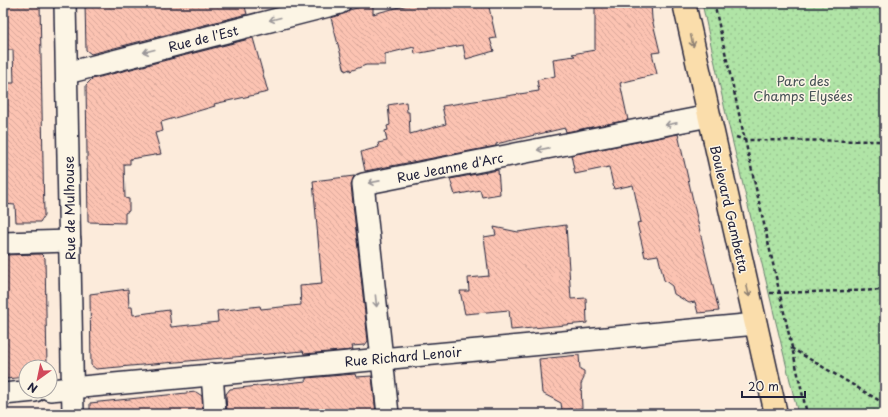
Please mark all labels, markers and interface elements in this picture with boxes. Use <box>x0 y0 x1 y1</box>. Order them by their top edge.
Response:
one-way arrow <box>268 16 281 24</box>
street label: Rue de l'Est <box>166 20 240 56</box>
one-way arrow <box>689 34 697 47</box>
one-way arrow <box>142 48 155 56</box>
park label: Parc des Champs Elysées <box>753 71 853 105</box>
one-way arrow <box>665 120 678 128</box>
street label: Boulevard Gambetta <box>706 143 754 275</box>
one-way arrow <box>537 145 550 153</box>
street label: Rue Jeanne d'Arc <box>395 147 505 187</box>
street label: Rue de Mulhouse <box>59 156 79 260</box>
one-way arrow <box>368 178 381 186</box>
one-way arrow <box>745 284 753 297</box>
one-way arrow <box>372 294 380 307</box>
street label: Rue Richard Lenoir <box>344 341 463 371</box>
north arrow <box>18 359 58 399</box>
scale bar <box>742 373 805 399</box>
text: 20 m <box>748 377 779 395</box>
text: N <box>24 378 41 397</box>

